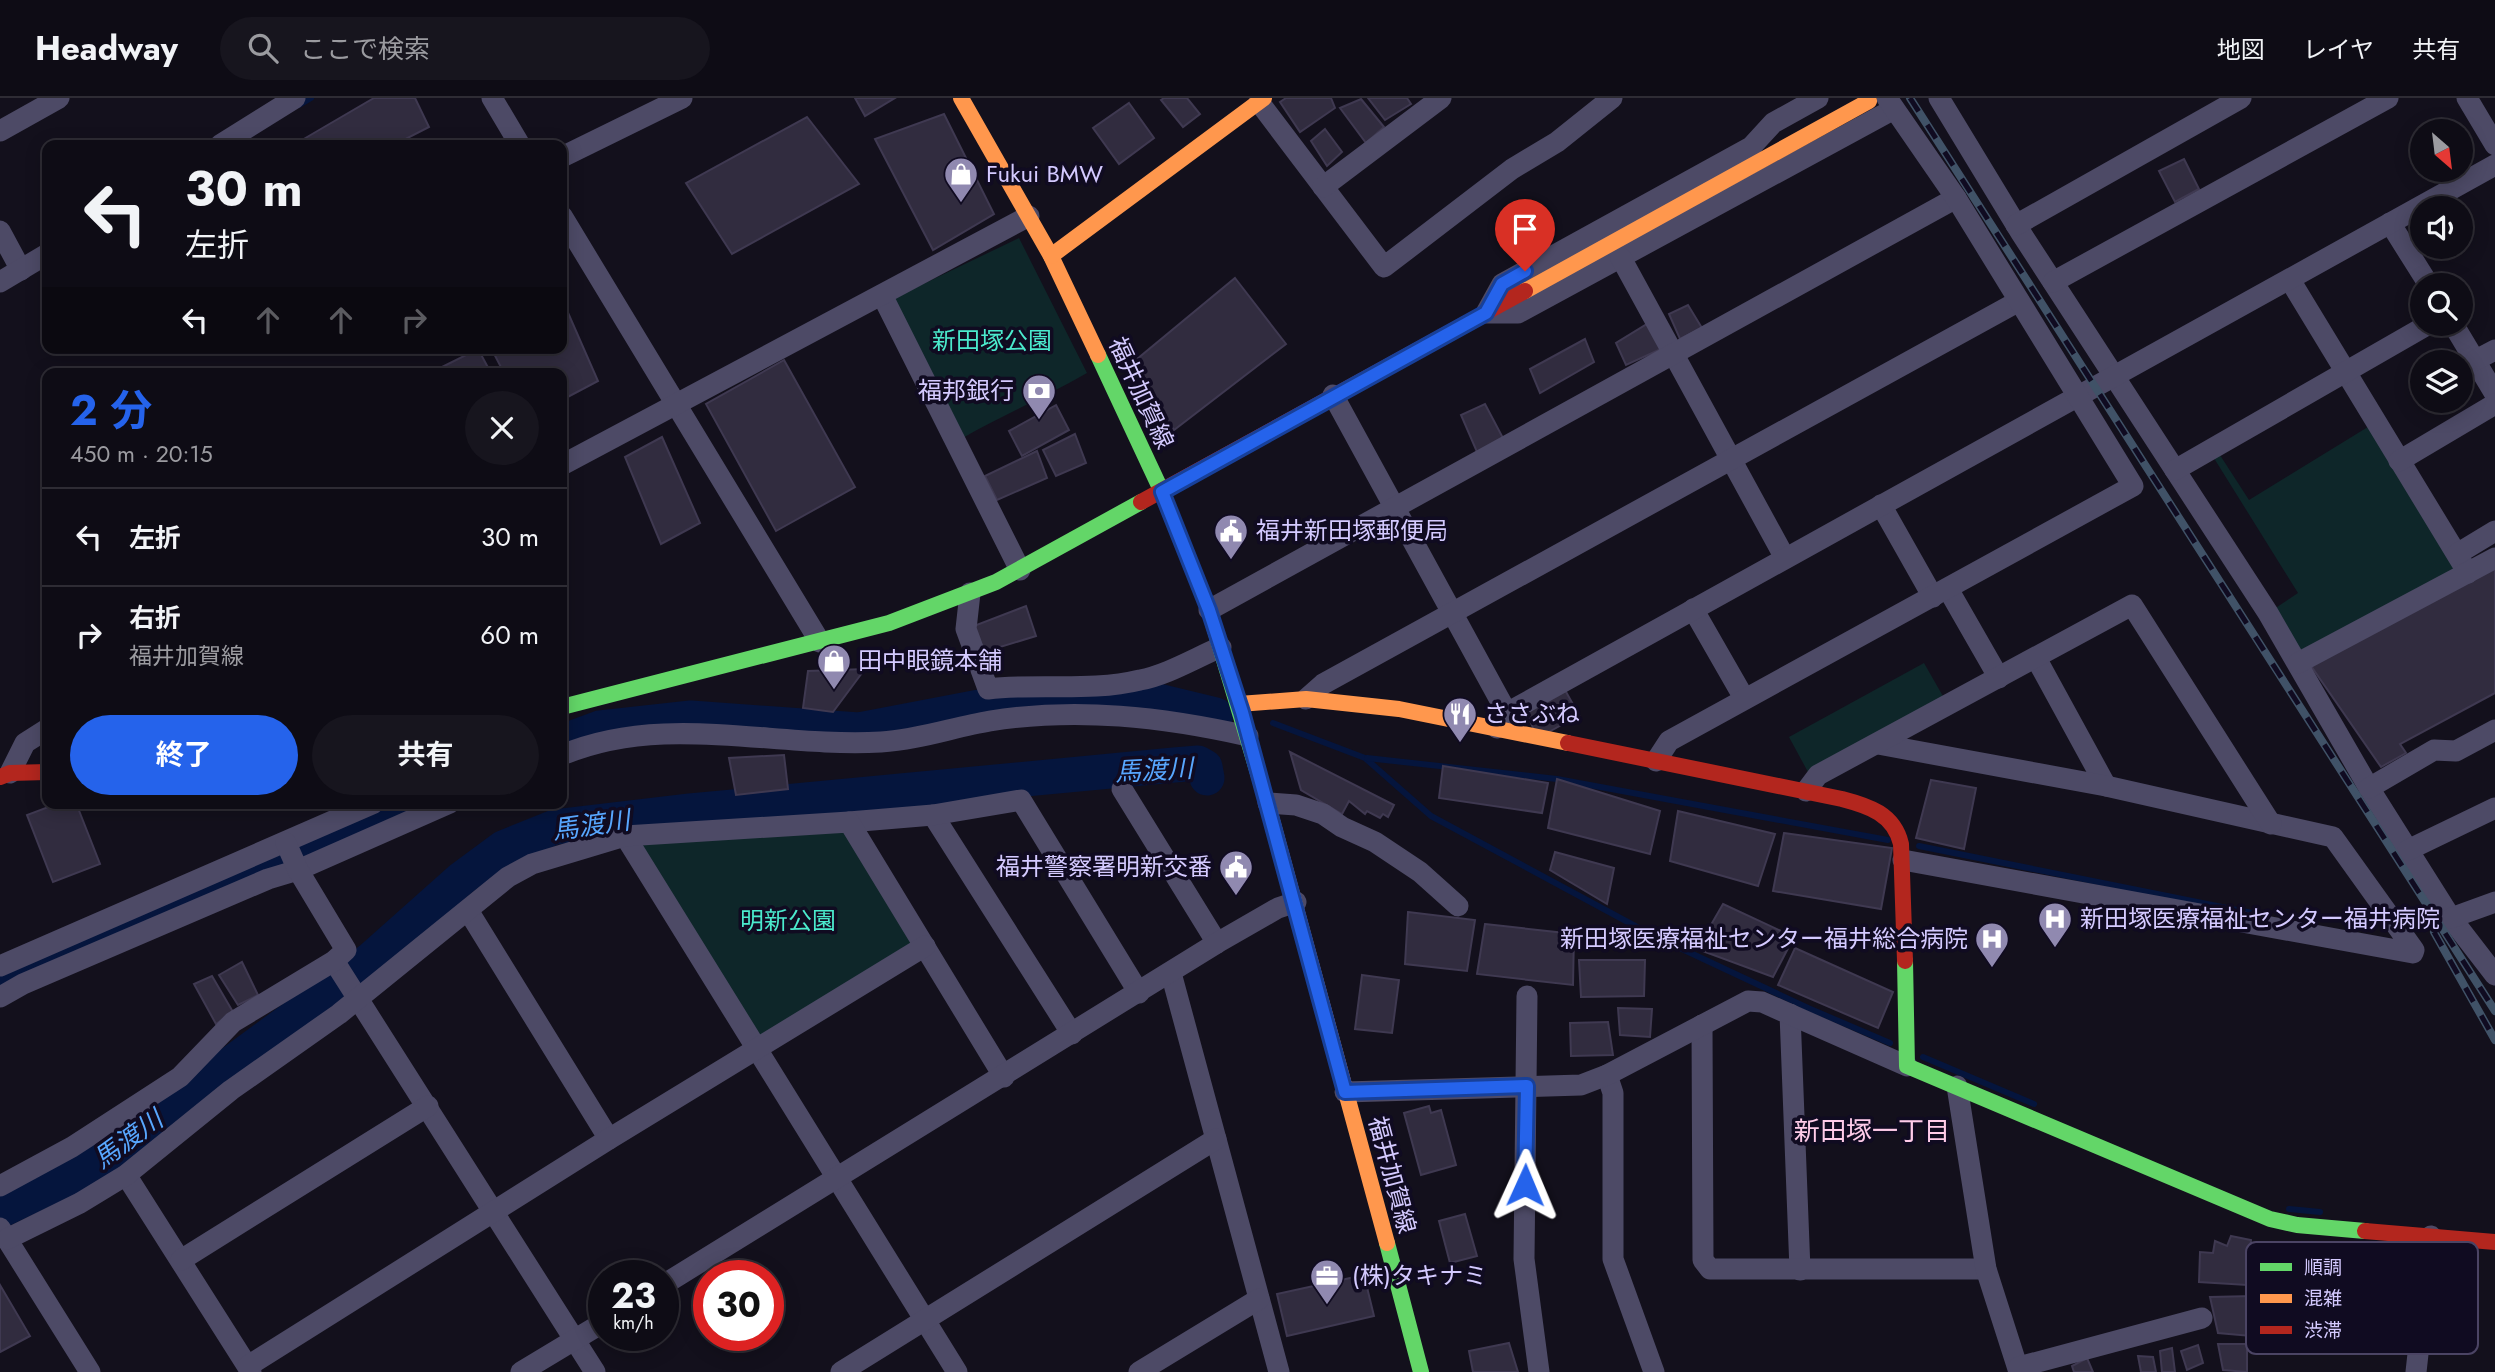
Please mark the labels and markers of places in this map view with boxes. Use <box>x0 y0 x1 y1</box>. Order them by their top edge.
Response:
shop icon: Fukui BMW <box>942 155 980 204</box>
place label: Fukui BMW <box>986 156 1103 191</box>
pin <box>1495 199 1555 271</box>
bank icon: 福邦銀行 <box>1020 372 1058 421</box>
place label: 福邦銀行 <box>918 373 1014 408</box>
public building icon: 福井新田塚郵便局 <box>1212 512 1250 561</box>
place label: 福井新田塚郵便局 <box>1256 513 1448 548</box>
shop icon: 田中眼鏡本舗 <box>815 642 853 691</box>
place label: 田中眼鏡本舗 <box>858 643 1002 678</box>
restaurant icon: ささぶね <box>1441 695 1479 744</box>
place label: ささぶね <box>1484 696 1580 731</box>
public building icon: 福井警察署明新交番 <box>1217 848 1255 897</box>
place label: 福井警察署明新交番 <box>996 849 1212 884</box>
hospital icon: 新田塚医療福祉センター福井病院 <box>2036 900 2074 949</box>
place label: 新田塚医療福祉センター福井病院 <box>2080 901 2440 936</box>
hospital icon: 新田塚医療福祉センター福井総合病院 <box>1973 920 2011 969</box>
place label: 新田塚医療福祉センター福井総合病院 <box>1560 921 1968 956</box>
office icon: (株)タキナミ <box>1308 1257 1346 1306</box>
place label: (株)タキナミ <box>1352 1258 1487 1293</box>

